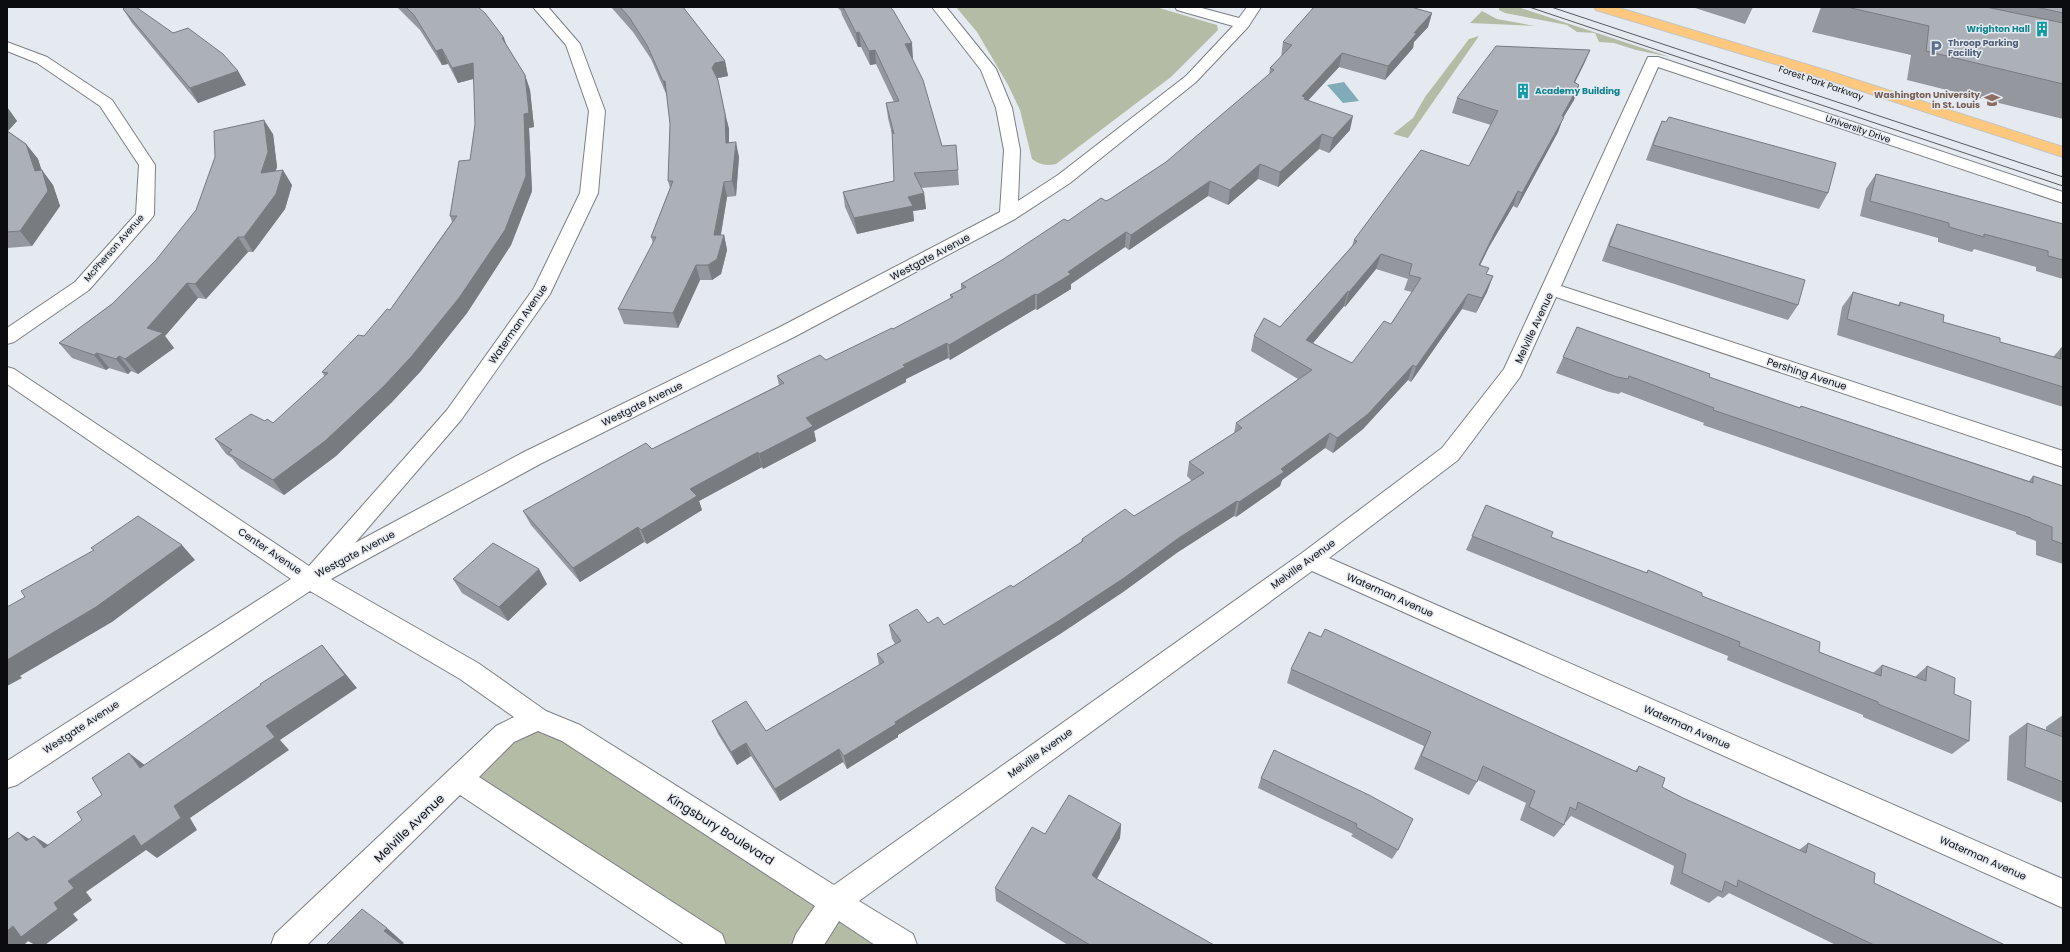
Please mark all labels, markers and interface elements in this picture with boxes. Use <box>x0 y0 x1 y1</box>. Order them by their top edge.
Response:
building icon: Wrighton Hall <box>2033 20 2051 38</box>
place label: Wrighton Hall <box>1966 23 2030 35</box>
place label: Throop Parking Facility <box>1948 37 2019 59</box>
parking icon: Throop Parking Facility <box>1927 39 1945 57</box>
street label: Forest Park Parkway <box>1777 63 1865 103</box>
building icon: Academy Building <box>1514 82 1532 100</box>
place label: Academy Building <box>1535 85 1620 97</box>
place label: Washington University in St. Louis <box>1874 89 1980 111</box>
school or university icon: Washington University in St. Louis <box>1983 91 2001 109</box>
street label: University Drive <box>1824 112 1893 146</box>
street label: McPherson Avenue <box>81 211 147 284</box>
street label: Westgate Avenue <box>887 230 973 284</box>
street label: Waterman Avenue <box>485 281 551 367</box>
street label: Melville Avenue <box>1511 290 1557 366</box>
street label: Pershing Avenue <box>1765 354 1849 394</box>
street label: Westgate Avenue <box>599 378 685 430</box>
street label: Center Avenue <box>235 524 305 578</box>
street label: Westgate Avenue <box>312 527 398 581</box>
street label: Melville Avenue <box>1268 535 1338 593</box>
street label: Waterman Avenue <box>1344 569 1436 621</box>
street label: Westgate Avenue <box>40 697 122 757</box>
street label: Waterman Avenue <box>1641 701 1733 753</box>
street label: Melville Avenue <box>1005 724 1075 782</box>
street label: Kingsbury Boulevard <box>664 789 778 869</box>
street label: Melville Avenue <box>370 790 448 866</box>
street label: Waterman Avenue <box>1937 832 2029 884</box>

